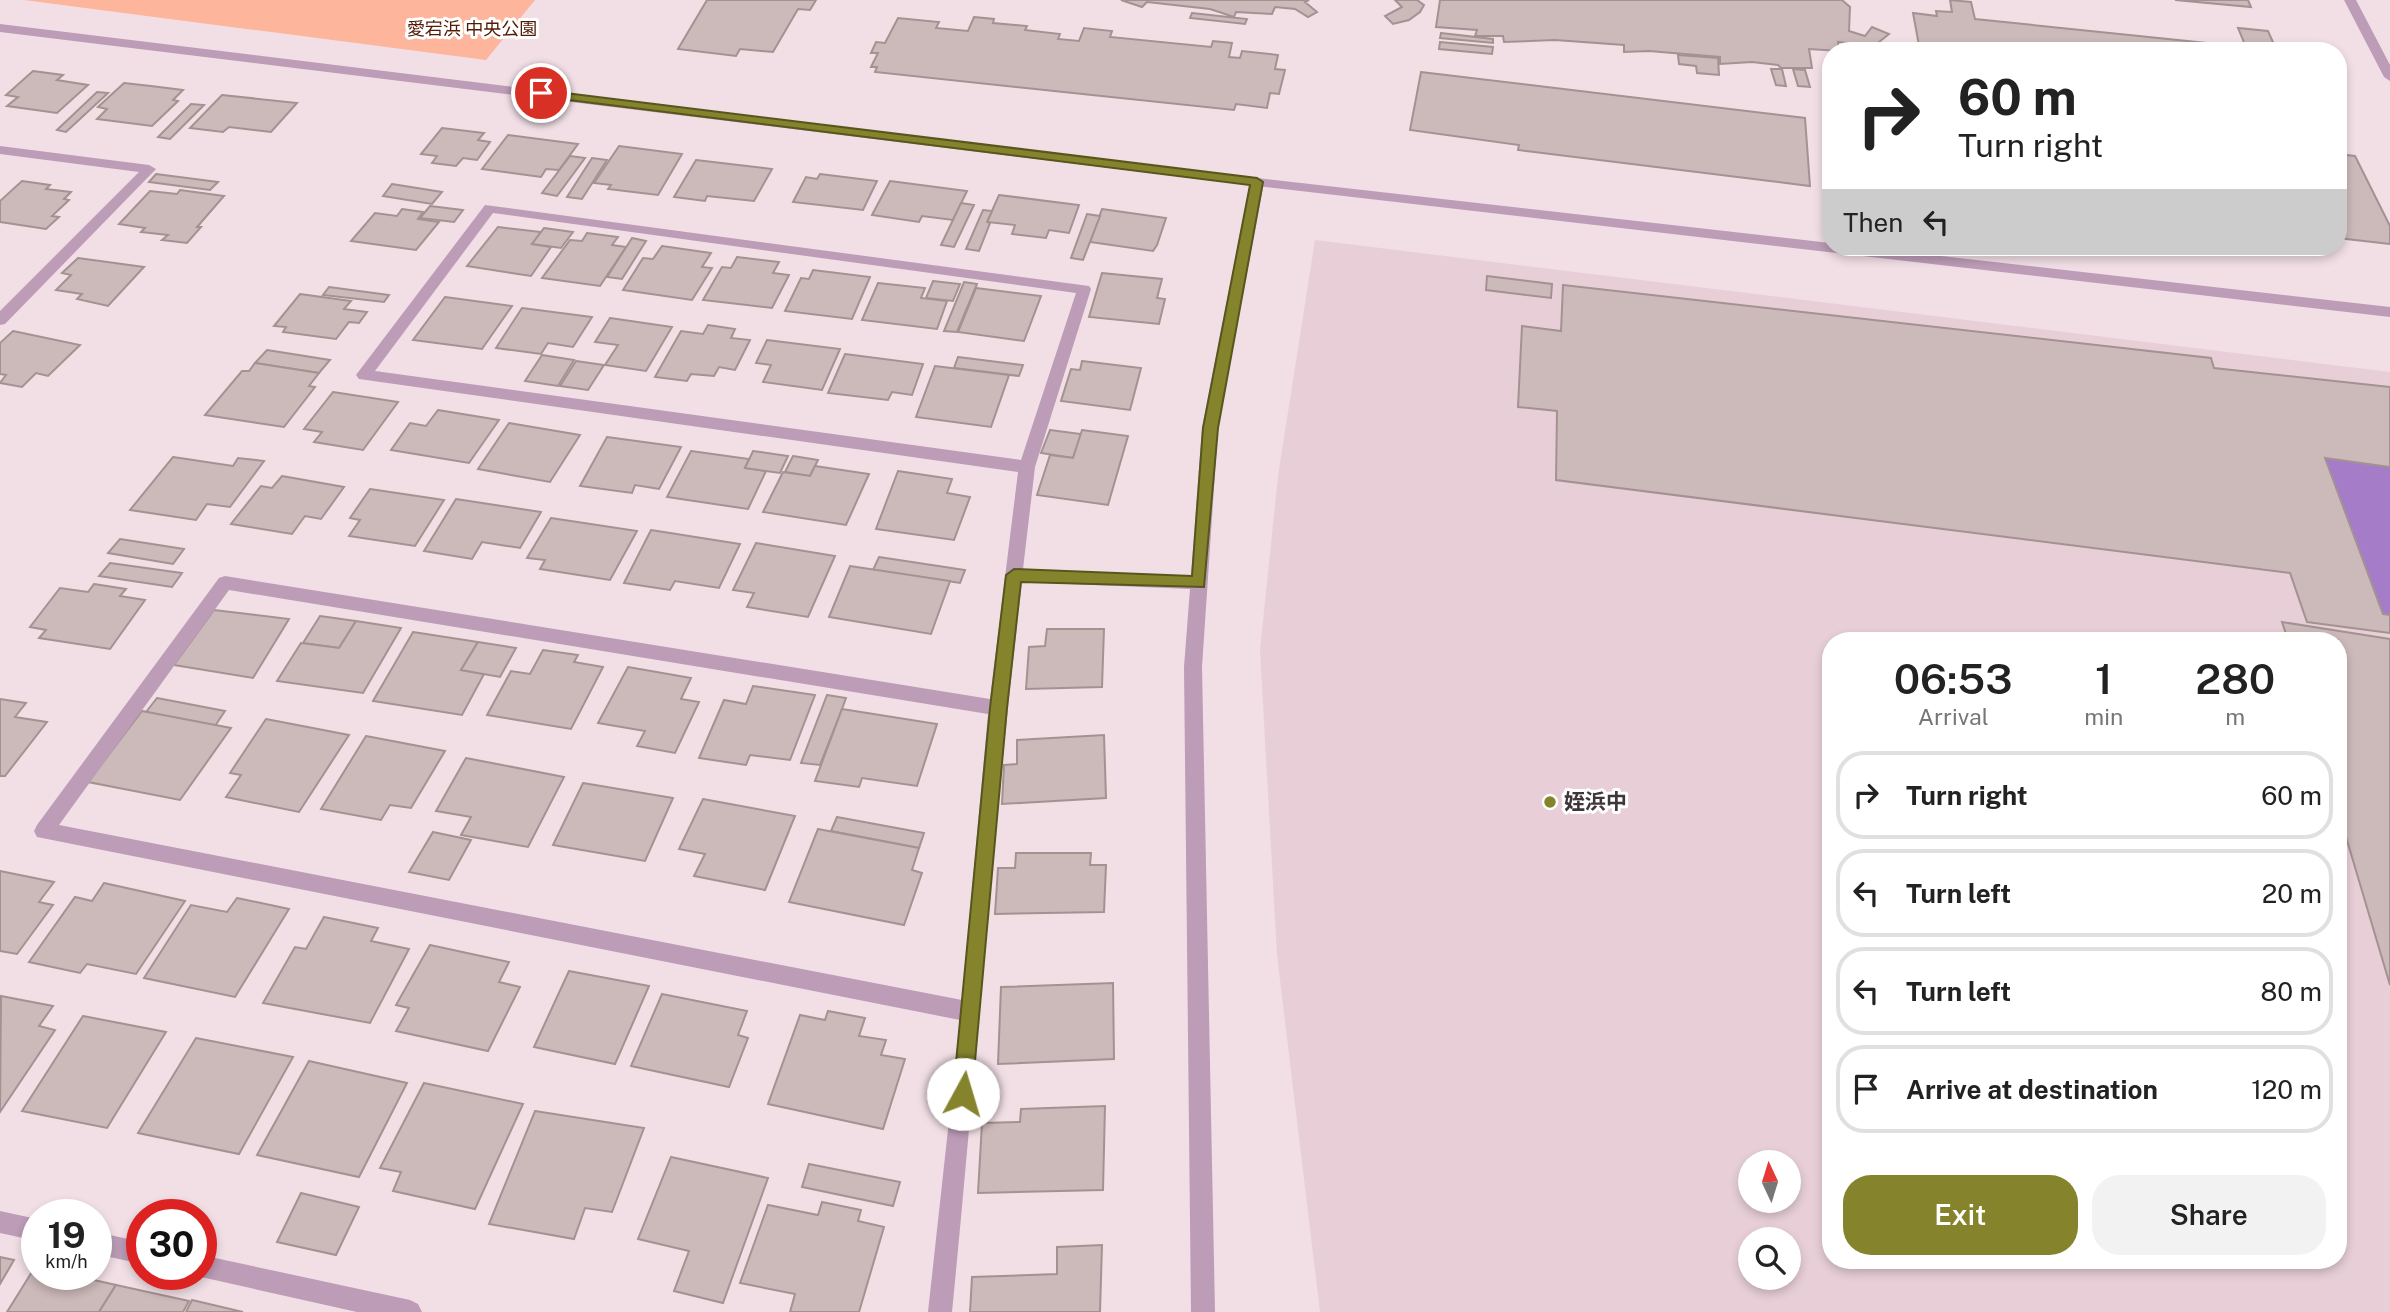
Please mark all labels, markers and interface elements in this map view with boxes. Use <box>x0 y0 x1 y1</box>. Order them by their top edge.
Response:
park label: 愛宕浜 中央公園 <box>407 18 537 39</box>
pin <box>511 63 571 123</box>
text: 60 m <box>1958 68 2077 126</box>
icon: right <box>1843 70 1934 161</box>
icon: arrive <box>522 74 560 112</box>
text: Turn right <box>1958 127 2103 164</box>
icon: left <box>1917 203 1955 241</box>
text: Then <box>1843 207 1903 238</box>
text: 06:53 <box>1894 654 2013 703</box>
text: 1 <box>2095 654 2113 703</box>
text: 280 <box>2195 654 2275 703</box>
text: Arrival <box>1918 703 1989 730</box>
text: min <box>2084 703 2123 730</box>
text: m <box>2225 703 2245 730</box>
icon: right <box>1847 776 1885 814</box>
text: Turn right <box>1906 780 2028 811</box>
text: 60 m <box>2261 780 2322 811</box>
place label: 姪浜中 <box>1564 789 1627 814</box>
marker: 姪浜中 <box>1542 794 1558 810</box>
icon: left <box>1847 874 1885 912</box>
text: Turn left <box>1906 878 2011 909</box>
text: 20 m <box>2262 878 2322 909</box>
icon: left <box>1847 972 1885 1010</box>
text: Turn left <box>1906 976 2011 1007</box>
text: 80 m <box>2261 976 2322 1007</box>
position arrow <box>926 1057 1000 1131</box>
icon: arrive <box>1847 1070 1885 1108</box>
text: Arrive at destination <box>1906 1074 2158 1105</box>
text: 120 m <box>2251 1074 2322 1105</box>
north arrow <box>1738 1150 1801 1213</box>
map controls <box>1738 1150 1801 1290</box>
button: Exit <box>1843 1175 2078 1255</box>
button: Share <box>2092 1175 2326 1255</box>
speed limit sign: 30 <box>126 1199 217 1290</box>
text: 19 <box>47 1215 86 1256</box>
button: search <box>1738 1227 1801 1290</box>
text: km/h <box>45 1251 88 1272</box>

